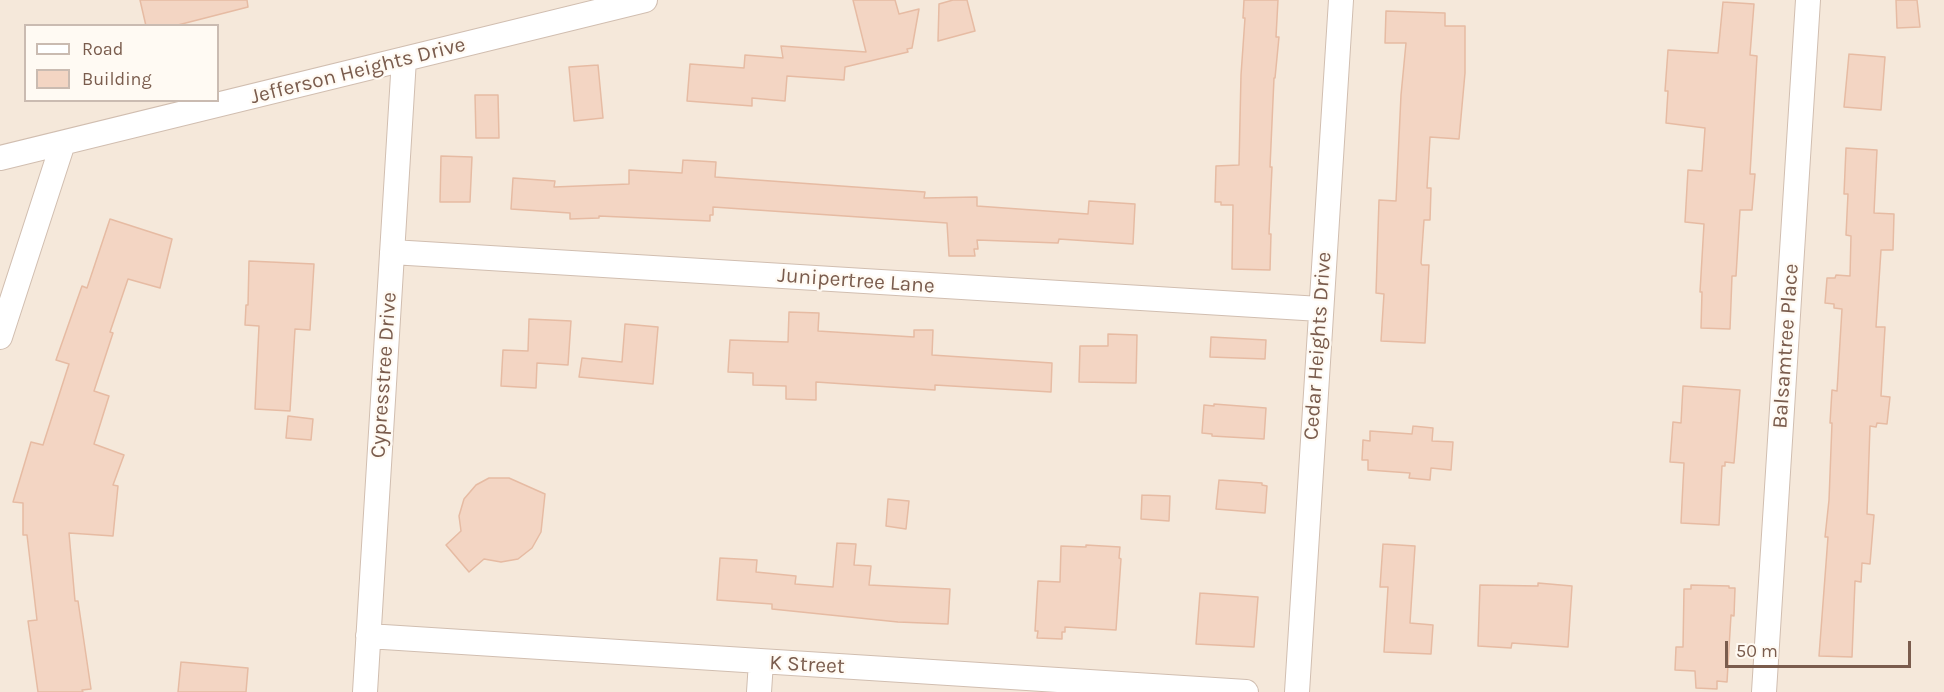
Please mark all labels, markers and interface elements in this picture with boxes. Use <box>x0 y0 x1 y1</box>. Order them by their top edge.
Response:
legend <box>24 24 219 102</box>
street label: Jefferson Heights Drive <box>248 32 468 110</box>
text: Road <box>82 38 123 60</box>
text: Building <box>82 68 152 90</box>
street label: Cedar Heights Drive <box>1299 251 1337 441</box>
street label: Junipertree Lane <box>776 263 936 299</box>
street label: Balsamtree Place <box>1768 263 1804 429</box>
street label: Cypresstree Drive <box>366 291 402 459</box>
scale bar <box>1728 629 1914 667</box>
text: 50 m <box>1736 640 1778 662</box>
street label: K Street <box>769 650 845 680</box>

